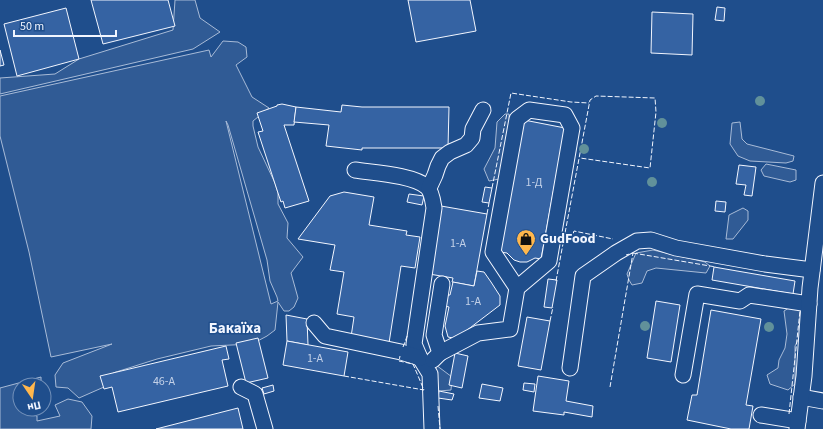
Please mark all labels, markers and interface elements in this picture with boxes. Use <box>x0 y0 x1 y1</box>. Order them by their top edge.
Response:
scale bar <box>14 12 116 38</box>
text: 50 m <box>20 18 44 35</box>
house number: 1-Д <box>525 174 543 191</box>
shop icon: GudFood <box>515 228 537 256</box>
place label: GudFood <box>540 229 596 249</box>
house number: 1-А <box>450 235 467 252</box>
house number: 1-А <box>465 293 482 310</box>
district label: Бакаїха <box>209 318 261 339</box>
house number: 1-А <box>307 350 324 367</box>
house number: 46-А <box>153 373 176 390</box>
north arrow <box>12 377 52 417</box>
text: Пн <box>26 397 43 415</box>

